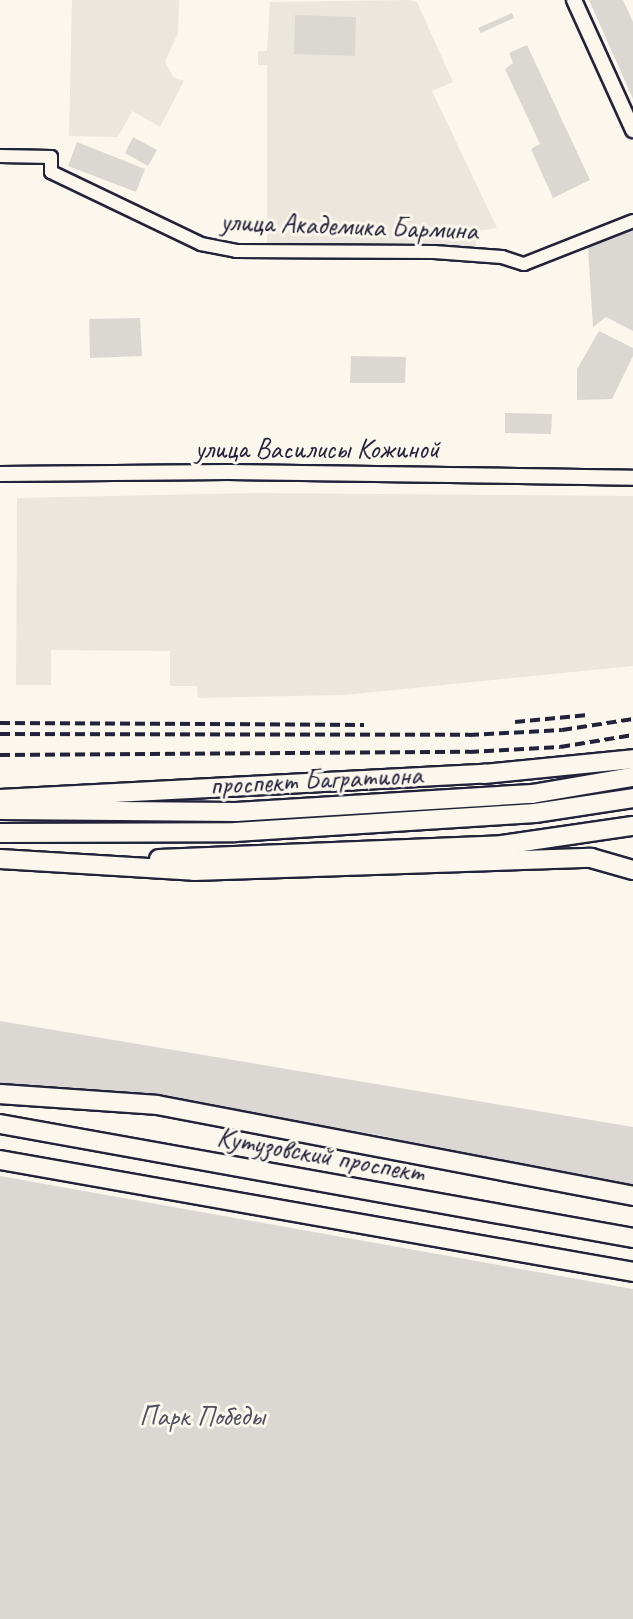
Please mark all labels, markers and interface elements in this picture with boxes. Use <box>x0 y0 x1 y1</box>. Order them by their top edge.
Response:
street label: улица Академика Бармина <box>220 205 478 247</box>
street label: улица Василисы Кожиной <box>196 432 438 466</box>
street label: проспект Багратиона <box>211 758 421 802</box>
street label: Кутузовский проспект <box>215 1120 427 1190</box>
park label: Парк Победы <box>140 1399 264 1433</box>

